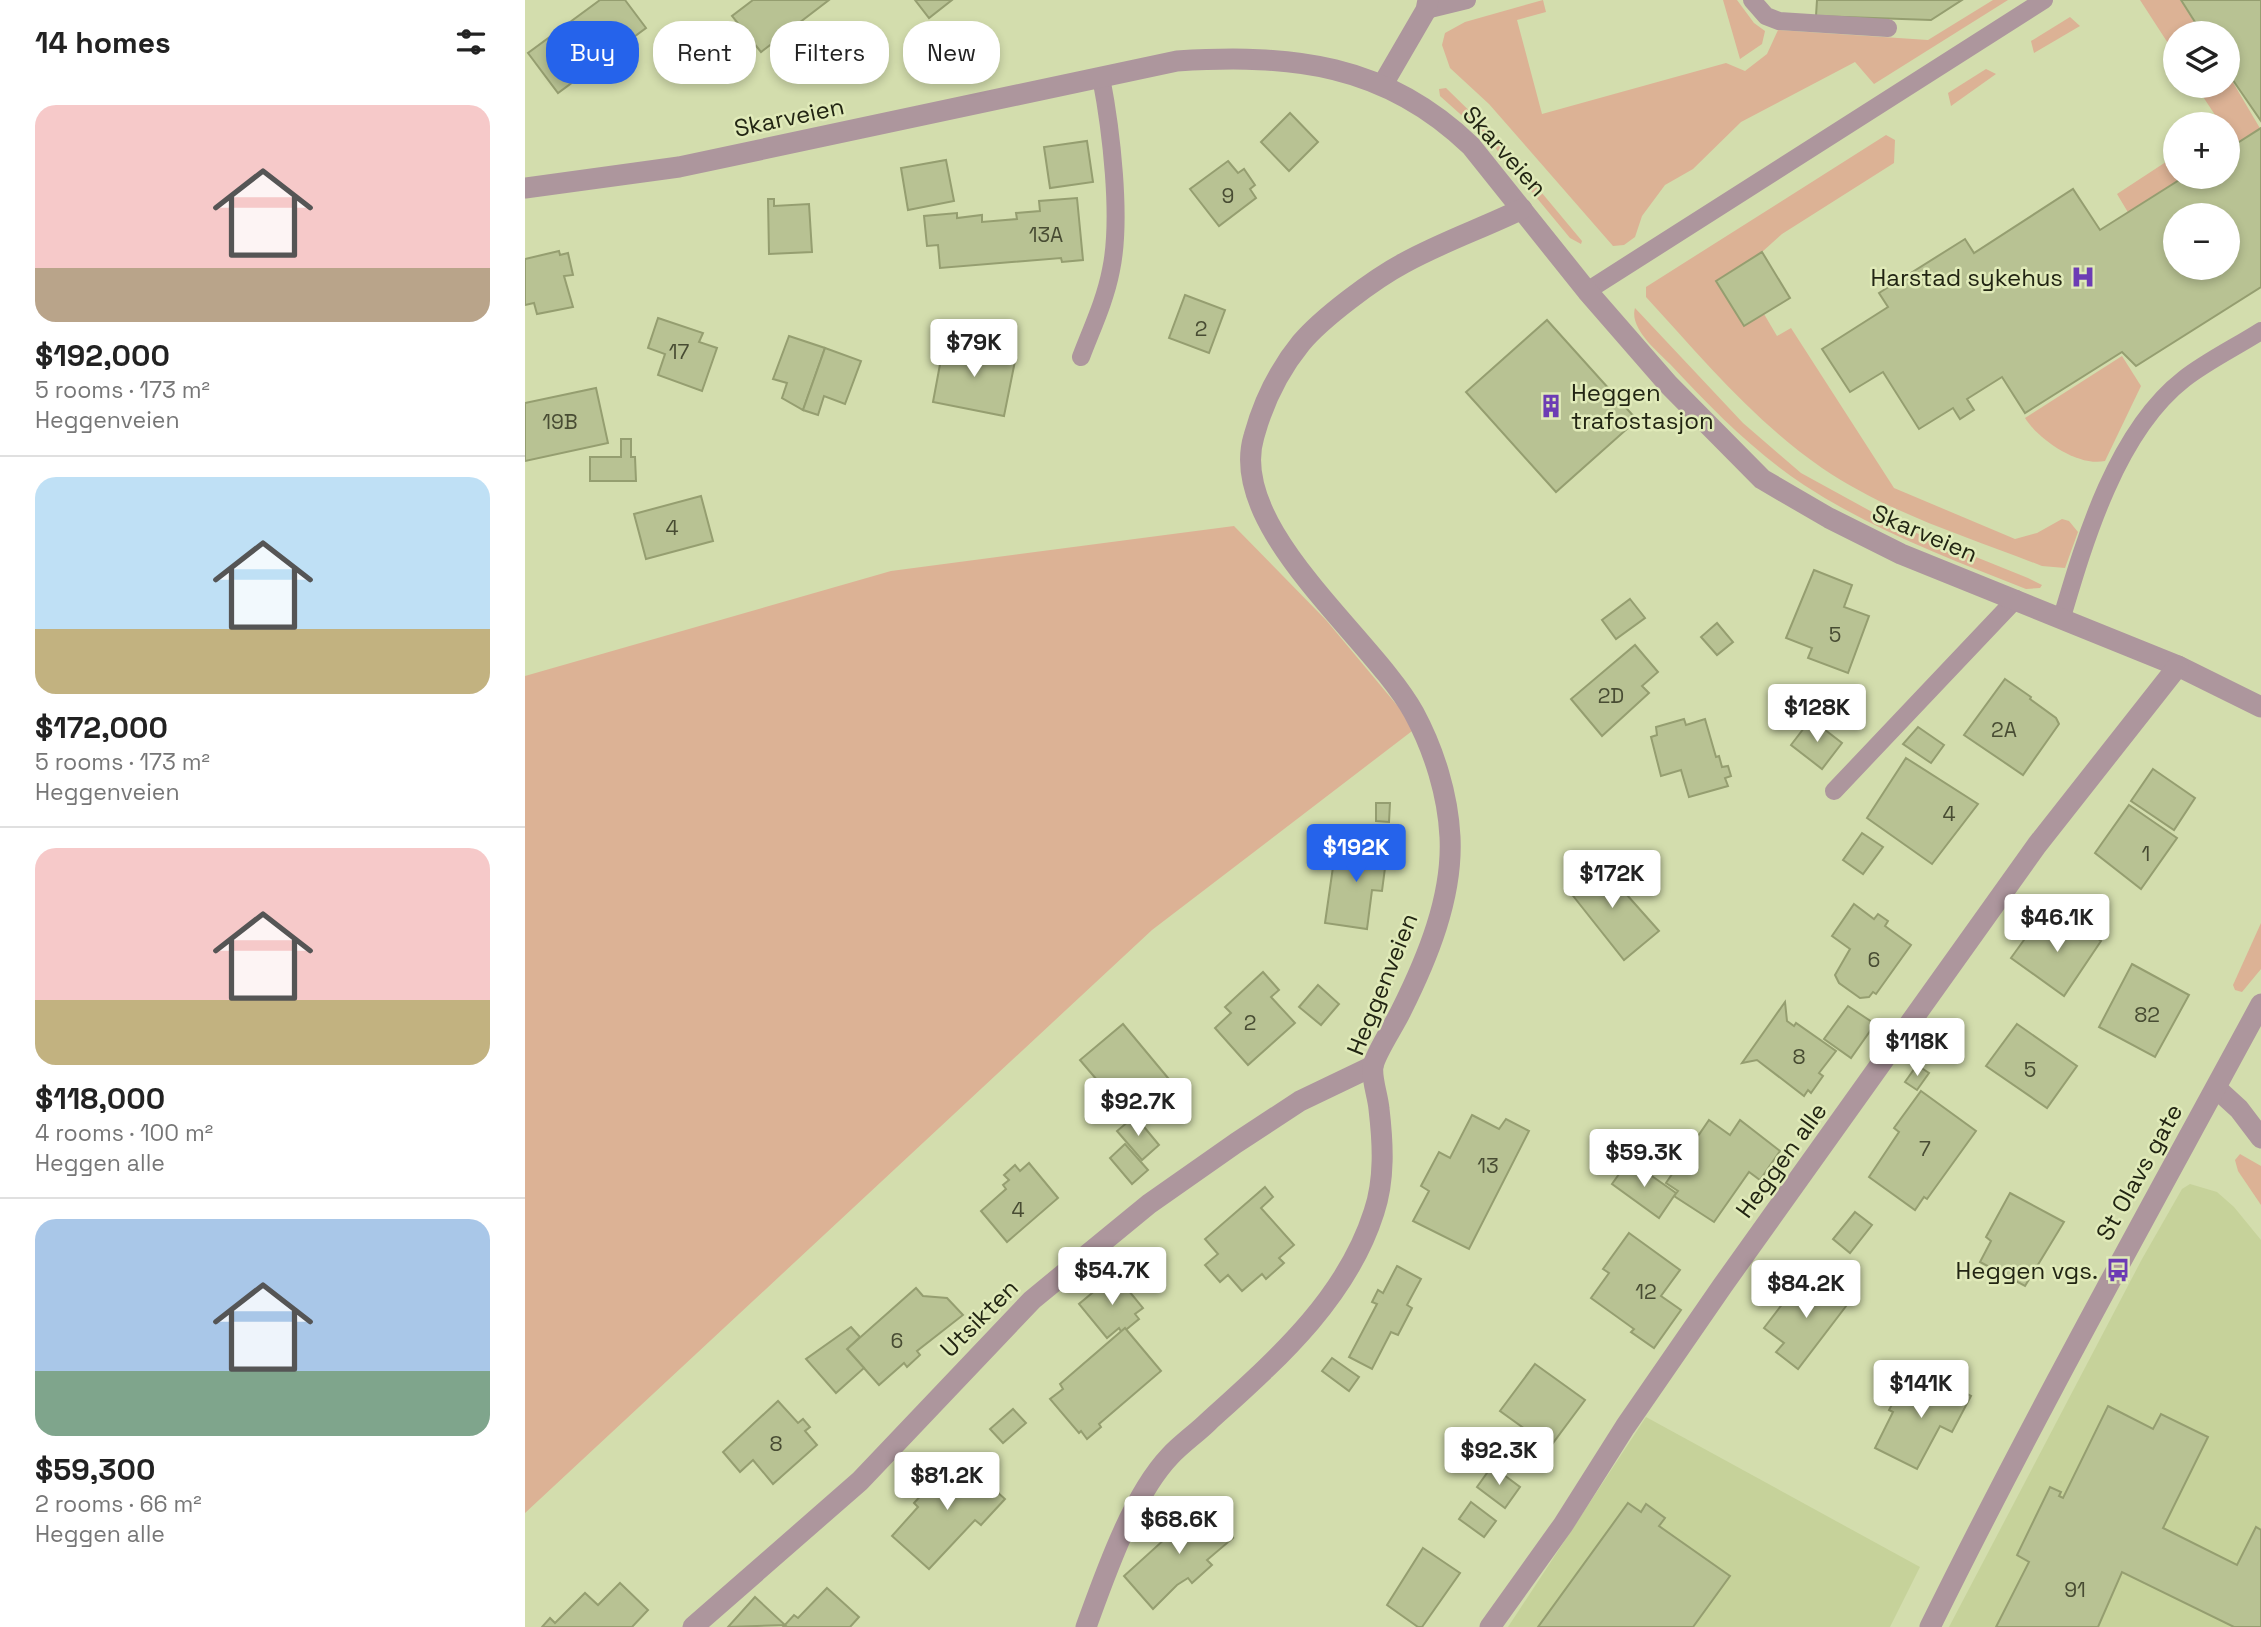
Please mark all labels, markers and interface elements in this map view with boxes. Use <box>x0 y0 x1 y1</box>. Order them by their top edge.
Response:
chip: Buy <box>546 21 639 84</box>
chip: Rent <box>653 21 756 84</box>
chip: Filters <box>770 21 889 84</box>
chip: New <box>903 21 1000 84</box>
map controls <box>2163 21 2240 280</box>
button: layers <box>2163 21 2240 98</box>
text: 14 homes <box>35 23 171 62</box>
icon: filters <box>452 23 490 61</box>
street label: Skarveien <box>731 90 847 144</box>
street label: Skarveien <box>1456 99 1554 203</box>
button: + <box>2163 112 2240 189</box>
icon: home <box>200 150 326 276</box>
house number: 9 <box>1222 182 1234 209</box>
button: − <box>2163 203 2240 280</box>
house number: 13A <box>1029 221 1063 248</box>
place label: Harstad sykehus <box>1871 262 2063 293</box>
hospital icon: Harstad sykehus <box>2069 263 2097 291</box>
house number: 2 <box>1195 315 1207 342</box>
pin: $79K <box>933 320 1015 379</box>
text: $79K <box>946 327 1002 357</box>
text: $192,000 <box>35 336 170 375</box>
house number: 17 <box>669 338 689 365</box>
text: 5 rooms · 173 m² <box>35 375 210 405</box>
place label: Heggen trafostasjon <box>1571 377 1714 436</box>
building icon: Heggen trafostasjon <box>1537 392 1565 420</box>
text: Heggenveien <box>35 405 180 435</box>
house number: 19B <box>542 408 578 435</box>
street label: Skarveien <box>1868 497 1982 569</box>
house number: 4 <box>665 514 679 541</box>
icon: home <box>200 522 326 648</box>
house number: 5 <box>1829 621 1841 648</box>
house number: 2D <box>1598 682 1624 709</box>
pin: $128K <box>1768 684 1866 744</box>
text: $128K <box>1784 692 1850 722</box>
text: $172,000 <box>35 708 168 747</box>
house number: 2A <box>1991 716 2017 743</box>
text: 5 rooms · 173 m² <box>35 747 210 777</box>
text: Heggenveien <box>35 777 180 807</box>
house number: 4 <box>1942 800 1956 827</box>
pin: $192K <box>1307 824 1405 884</box>
text: $192K <box>1323 832 1389 862</box>
house number: 1 <box>2142 840 2150 867</box>
pin: $172K <box>1563 850 1661 910</box>
text: $172K <box>1579 858 1645 888</box>
icon: home <box>200 893 326 1019</box>
pin: $46.1K <box>2000 894 2114 954</box>
text: $46.1K <box>2020 902 2094 932</box>
street label: Heggenveien <box>1339 908 1425 1060</box>
house number: 6 <box>1868 946 1880 973</box>
house number: 82 <box>2134 1001 2160 1028</box>
house number: 2 <box>1244 1009 1256 1036</box>
pin: $118K <box>1868 1018 1966 1078</box>
text: $118K <box>1886 1026 1948 1056</box>
house number: 8 <box>1792 1043 1806 1070</box>
house number: 5 <box>2024 1056 2036 1083</box>
pin: $92.7K <box>1081 1078 1195 1138</box>
text: $118,000 <box>35 1079 165 1118</box>
text: $92.7K <box>1100 1086 1176 1116</box>
street label: Heggen alle <box>1729 1096 1833 1224</box>
street label: St Olavs gate <box>2089 1098 2189 1246</box>
text: 4 rooms · 100 m² <box>35 1118 213 1148</box>
pin: $59.3K <box>1587 1130 1701 1189</box>
house number: 7 <box>1919 1135 1931 1162</box>
text: $59.3K <box>1606 1137 1682 1167</box>
text: Heggen alle <box>35 1148 165 1178</box>
house number: 13 <box>1477 1152 1499 1179</box>
house number: 4 <box>1011 1196 1025 1223</box>
pin: $54.7K <box>1055 1248 1169 1307</box>
text: $54.7K <box>1074 1255 1150 1285</box>
place label: Heggen vgs. <box>1956 1255 2098 1286</box>
bus stop icon: Heggen vgs. <box>2104 1256 2132 1284</box>
pin: $84.2K <box>1749 1260 1863 1320</box>
icon: home <box>200 1264 326 1390</box>
text: $84.2K <box>1767 1268 1845 1298</box>
street label: Utsikten <box>933 1272 1025 1364</box>
house number: 12 <box>1635 1278 1657 1305</box>
house number: 6 <box>891 1327 903 1354</box>
pin: $141K <box>1872 1360 1970 1420</box>
text: $141K <box>1890 1368 1952 1398</box>
pin: $92.3K <box>1442 1428 1556 1487</box>
house number: 8 <box>769 1430 783 1457</box>
text: $92.3K <box>1460 1435 1538 1465</box>
text: $59,300 <box>35 1450 155 1489</box>
pin: $81.2K <box>890 1452 1004 1512</box>
text: $81.2K <box>910 1460 984 1490</box>
text: 2 rooms · 66 m² <box>35 1489 202 1519</box>
pin: $68.6K <box>1122 1496 1236 1556</box>
text: $68.6K <box>1140 1504 1218 1534</box>
text: Heggen alle <box>35 1519 165 1549</box>
house number: 91 <box>2064 1576 2086 1603</box>

